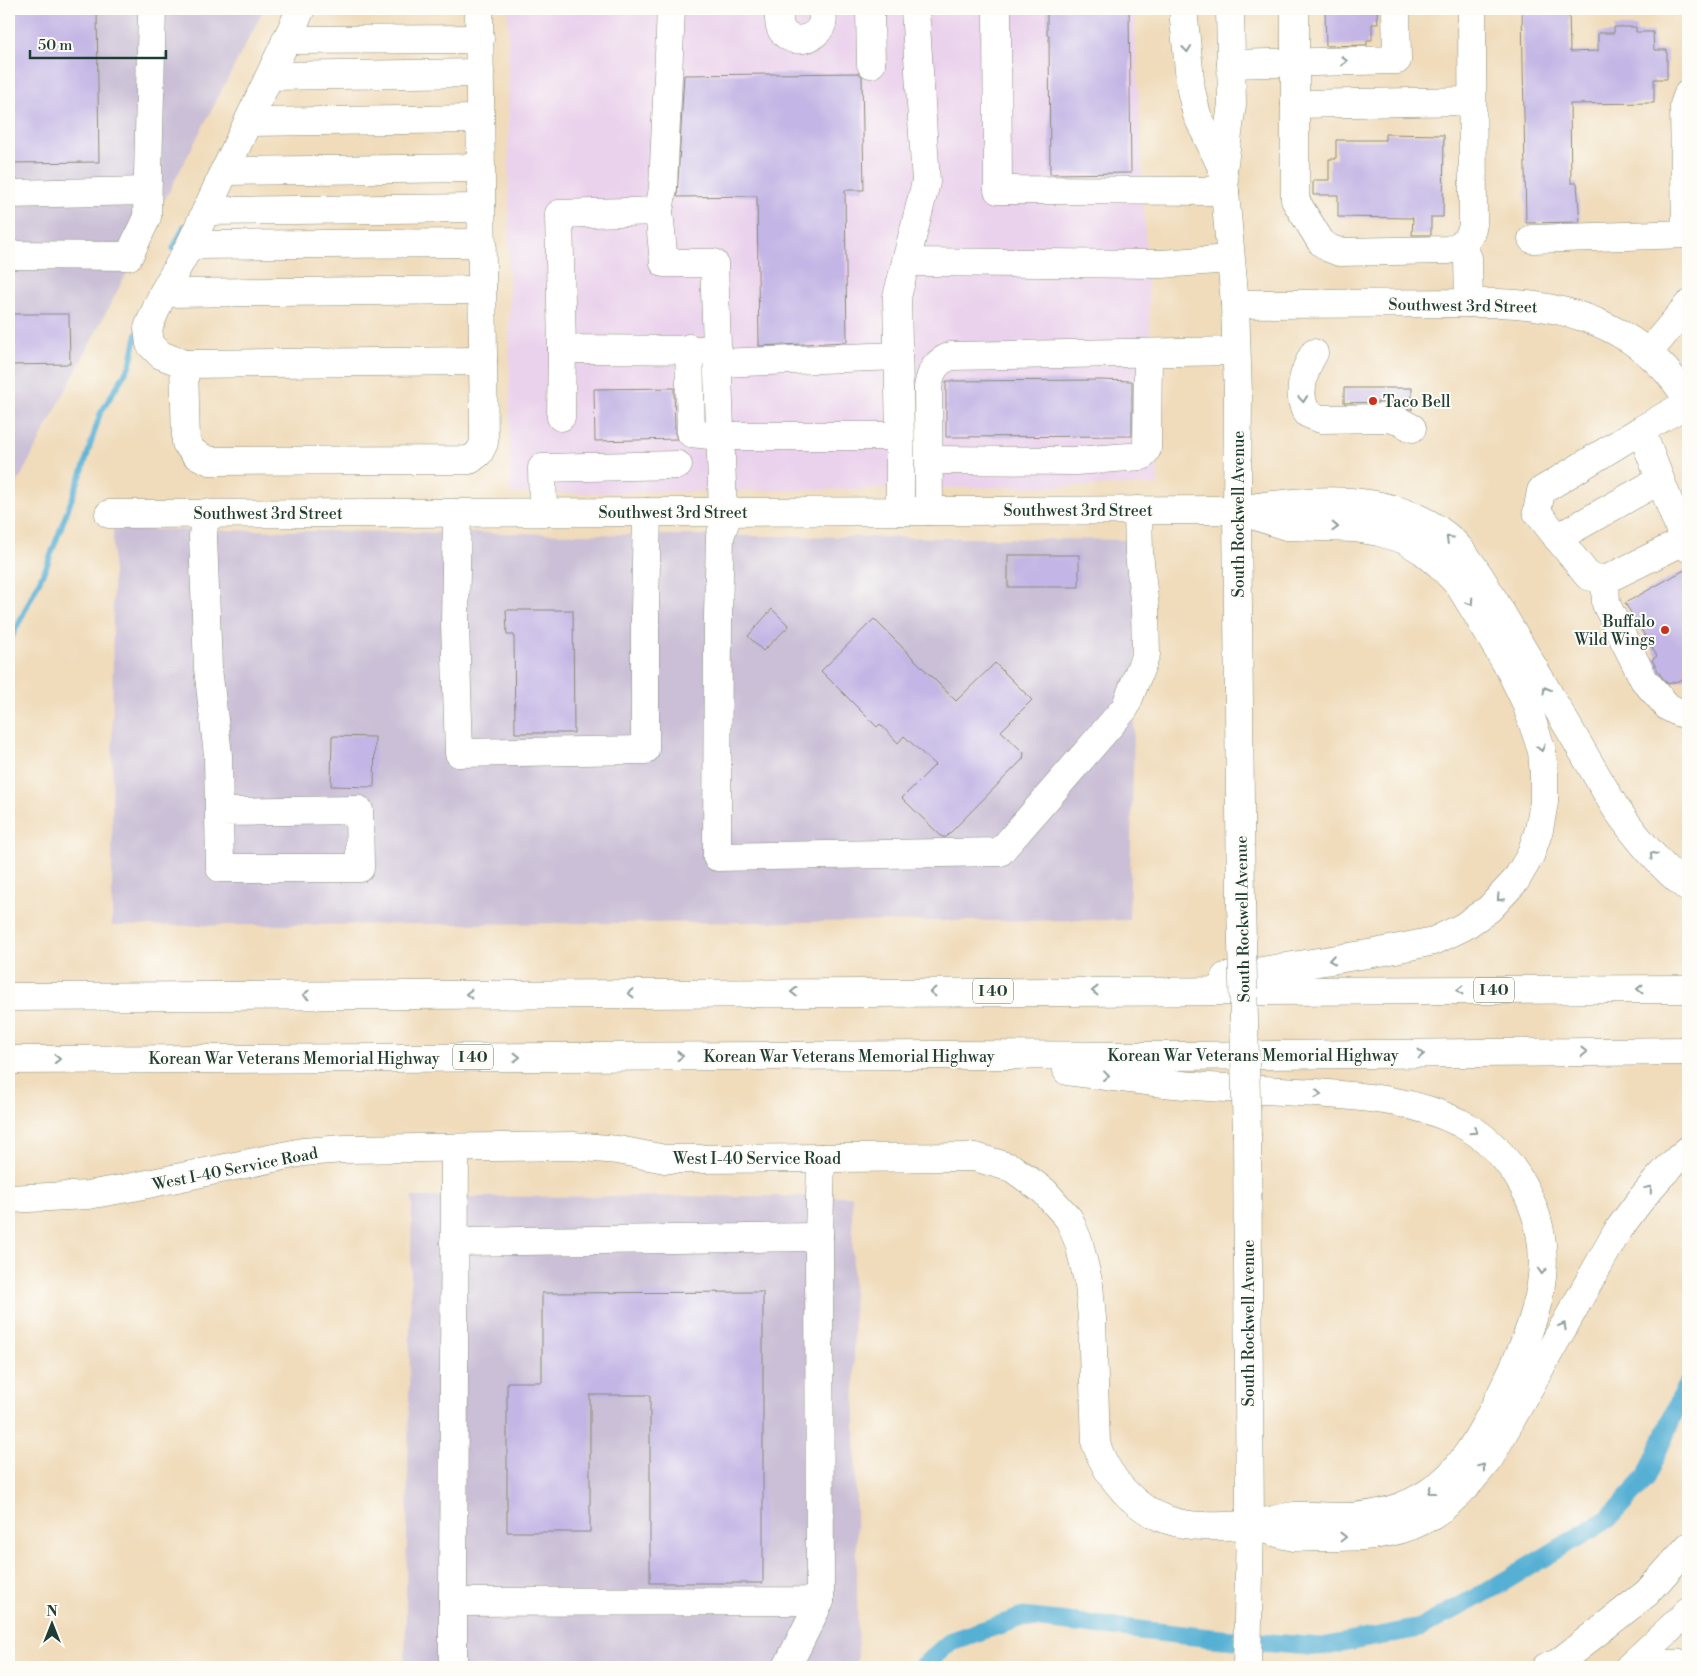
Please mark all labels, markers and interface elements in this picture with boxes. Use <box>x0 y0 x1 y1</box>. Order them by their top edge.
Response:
scale bar <box>30 28 166 60</box>
text: 50 m <box>38 36 72 55</box>
one-way arrow <box>1181 46 1192 54</box>
one-way arrow <box>1340 56 1348 66</box>
street label: Southwest 3rd Street <box>1388 295 1538 317</box>
place label: Taco Bell <box>1383 392 1451 412</box>
one-way arrow <box>1297 395 1308 403</box>
marker: Taco Bell <box>1367 395 1379 407</box>
street label: South Rockwell Avenue <box>1229 431 1249 597</box>
street label: Southwest 3rd Street <box>1003 501 1153 521</box>
street label: Southwest 3rd Street <box>598 503 748 523</box>
street label: Southwest 3rd Street <box>193 504 343 524</box>
one-way arrow <box>1331 522 1339 533</box>
one-way arrow <box>1446 535 1455 544</box>
one-way arrow <box>1464 597 1473 606</box>
place label: Buffalo Wild Wings <box>1574 612 1655 650</box>
marker: Buffalo Wild Wings <box>1659 624 1671 636</box>
one-way arrow <box>1542 686 1552 695</box>
one-way arrow <box>1535 743 1545 752</box>
street label: South Rockwell Avenue <box>1232 835 1254 1003</box>
one-way arrow <box>1650 852 1659 861</box>
one-way arrow <box>1497 892 1506 901</box>
one-way arrow <box>1327 954 1336 964</box>
road number: I 40 <box>973 978 1013 1004</box>
road number: I 40 <box>1474 978 1514 1002</box>
one-way arrow <box>1635 984 1643 994</box>
one-way arrow <box>1455 985 1463 995</box>
one-way arrow <box>1091 986 1099 996</box>
one-way arrow <box>790 987 798 997</box>
one-way arrow <box>929 987 936 997</box>
one-way arrow <box>627 988 635 998</box>
one-way arrow <box>465 989 472 999</box>
one-way arrow <box>302 990 310 1000</box>
road number: I 40 <box>453 1044 493 1070</box>
street label: Korean War Veterans Memorial Highway <box>1107 1046 1399 1066</box>
street label: Korean War Veterans Memorial Highway <box>703 1047 995 1067</box>
one-way arrow <box>1580 1047 1588 1058</box>
street label: Korean War Veterans Memorial Highway <box>148 1049 440 1069</box>
one-way arrow <box>1418 1049 1426 1059</box>
one-way arrow <box>676 1051 684 1061</box>
one-way arrow <box>514 1052 522 1062</box>
one-way arrow <box>54 1054 62 1064</box>
one-way arrow <box>1102 1070 1111 1080</box>
one-way arrow <box>1315 1088 1323 1099</box>
one-way arrow <box>1468 1125 1478 1134</box>
street label: West I-40 Service Road <box>150 1143 320 1195</box>
street label: West I-40 Service Road <box>672 1149 841 1169</box>
one-way arrow <box>1644 1186 1653 1195</box>
street label: South Rockwell Avenue <box>1239 1240 1259 1406</box>
one-way arrow <box>1537 1267 1548 1275</box>
one-way arrow <box>1557 1323 1567 1332</box>
one-way arrow <box>1476 1463 1485 1473</box>
one-way arrow <box>1427 1485 1436 1494</box>
one-way arrow <box>1340 1532 1348 1542</box>
north arrow <box>28 1598 78 1648</box>
text: N <box>46 1603 58 1621</box>

